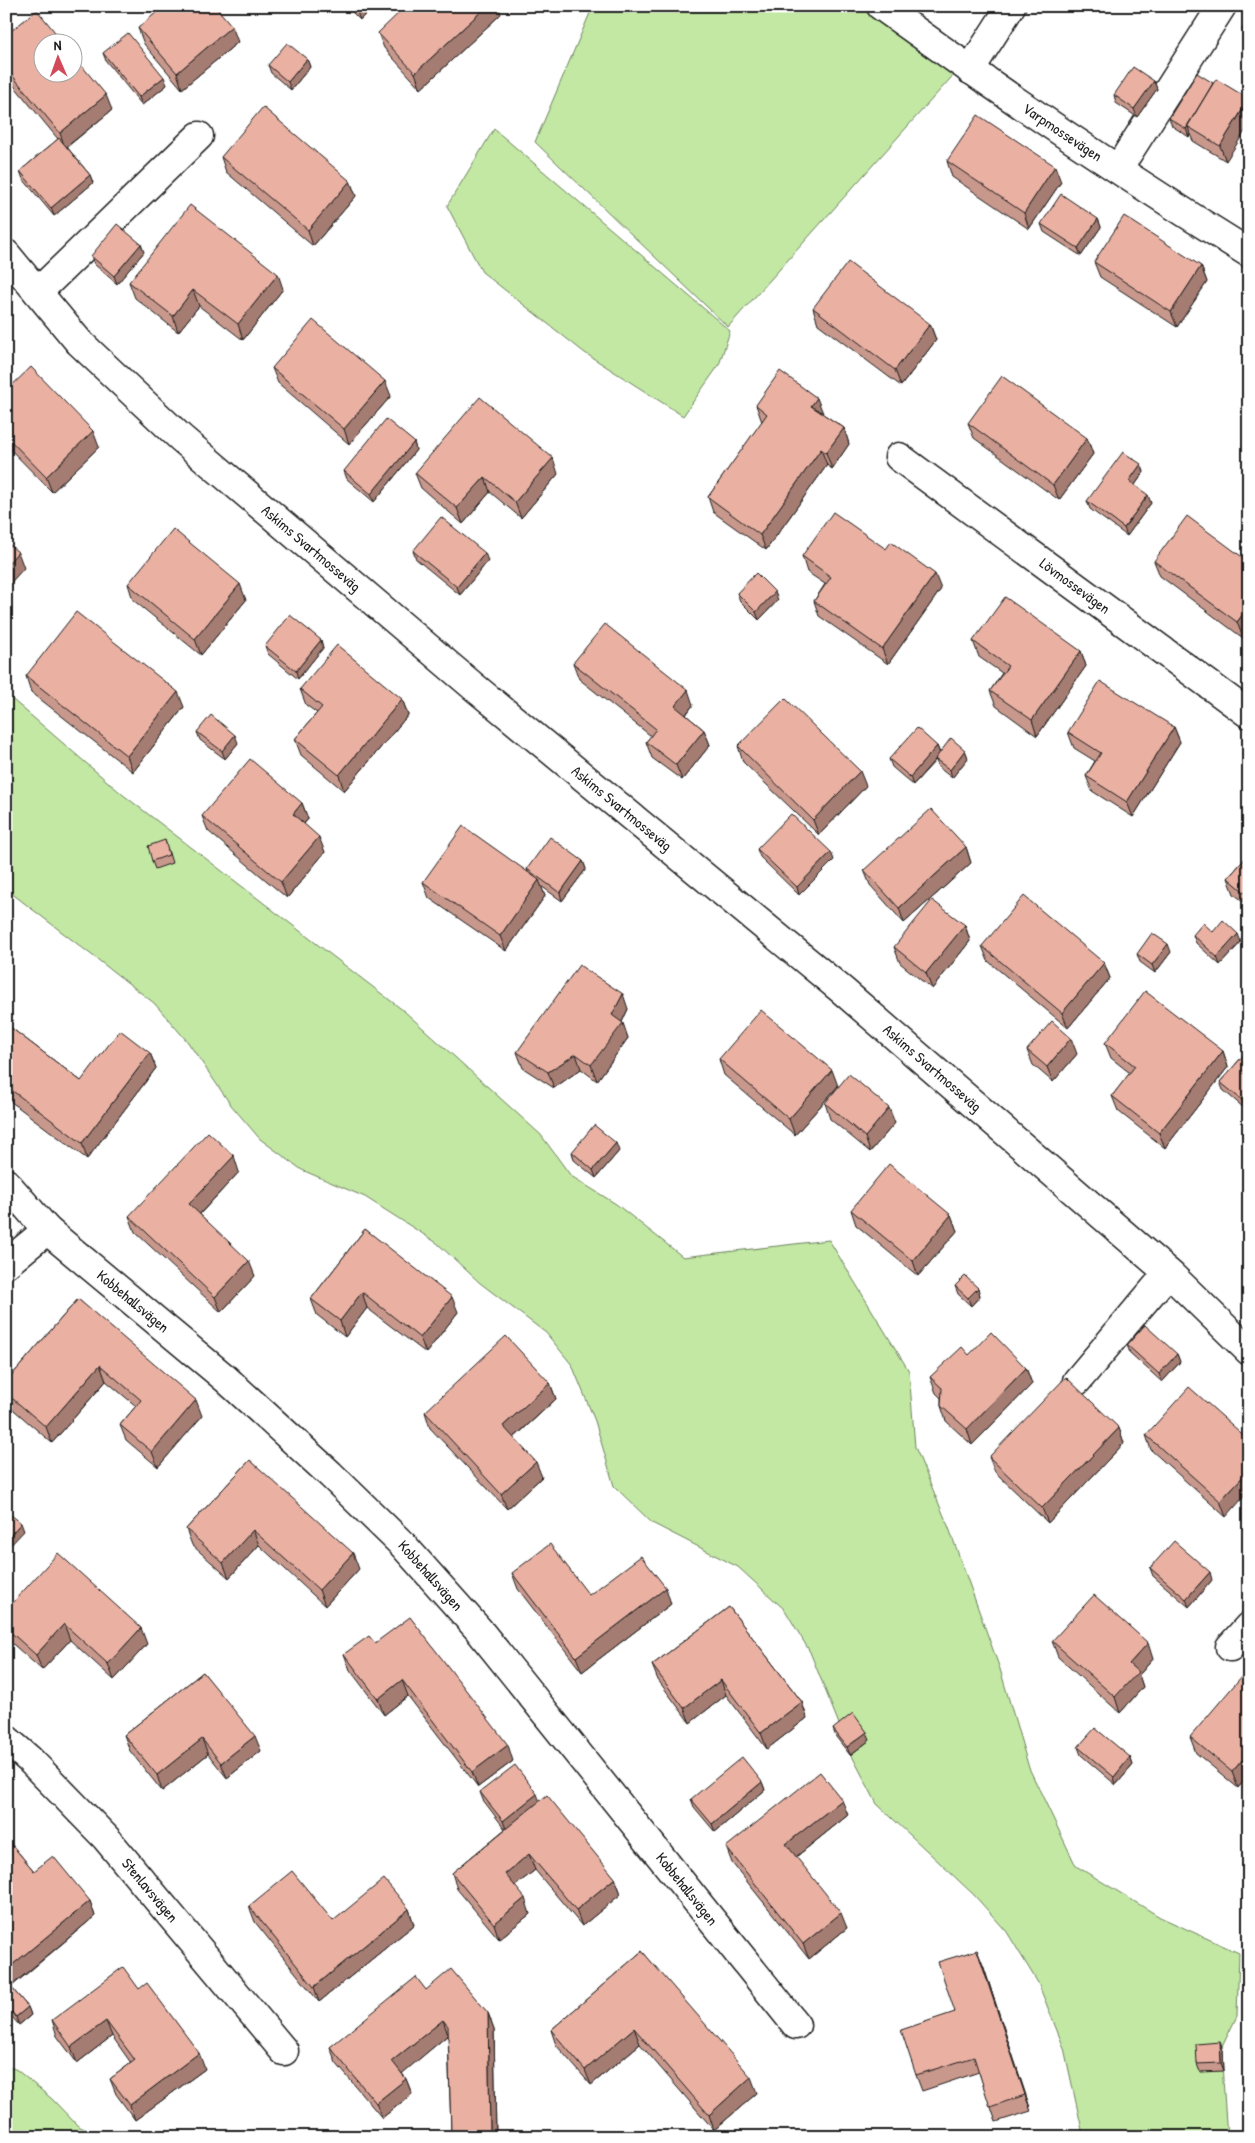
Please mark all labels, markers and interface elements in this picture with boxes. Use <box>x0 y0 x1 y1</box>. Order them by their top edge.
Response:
north arrow <box>32 32 82 82</box>
text: N <box>53 35 62 54</box>
street label: Varpmossevägen <box>1019 98 1107 166</box>
street label: Askims Svartmosseväg <box>257 500 366 596</box>
street label: Lövmossevägen <box>1035 553 1115 619</box>
street label: Askims Svartmosseväg <box>567 760 677 856</box>
street label: Askims Svartmosseväg <box>879 1019 987 1117</box>
street label: Kobbehallsvägen <box>93 1265 174 1337</box>
street label: Kobbehallsvägen <box>394 1535 468 1615</box>
street label: Kobbehallsvägen <box>651 1848 723 1930</box>
street label: Stenlavsvägen <box>117 1853 183 1927</box>

